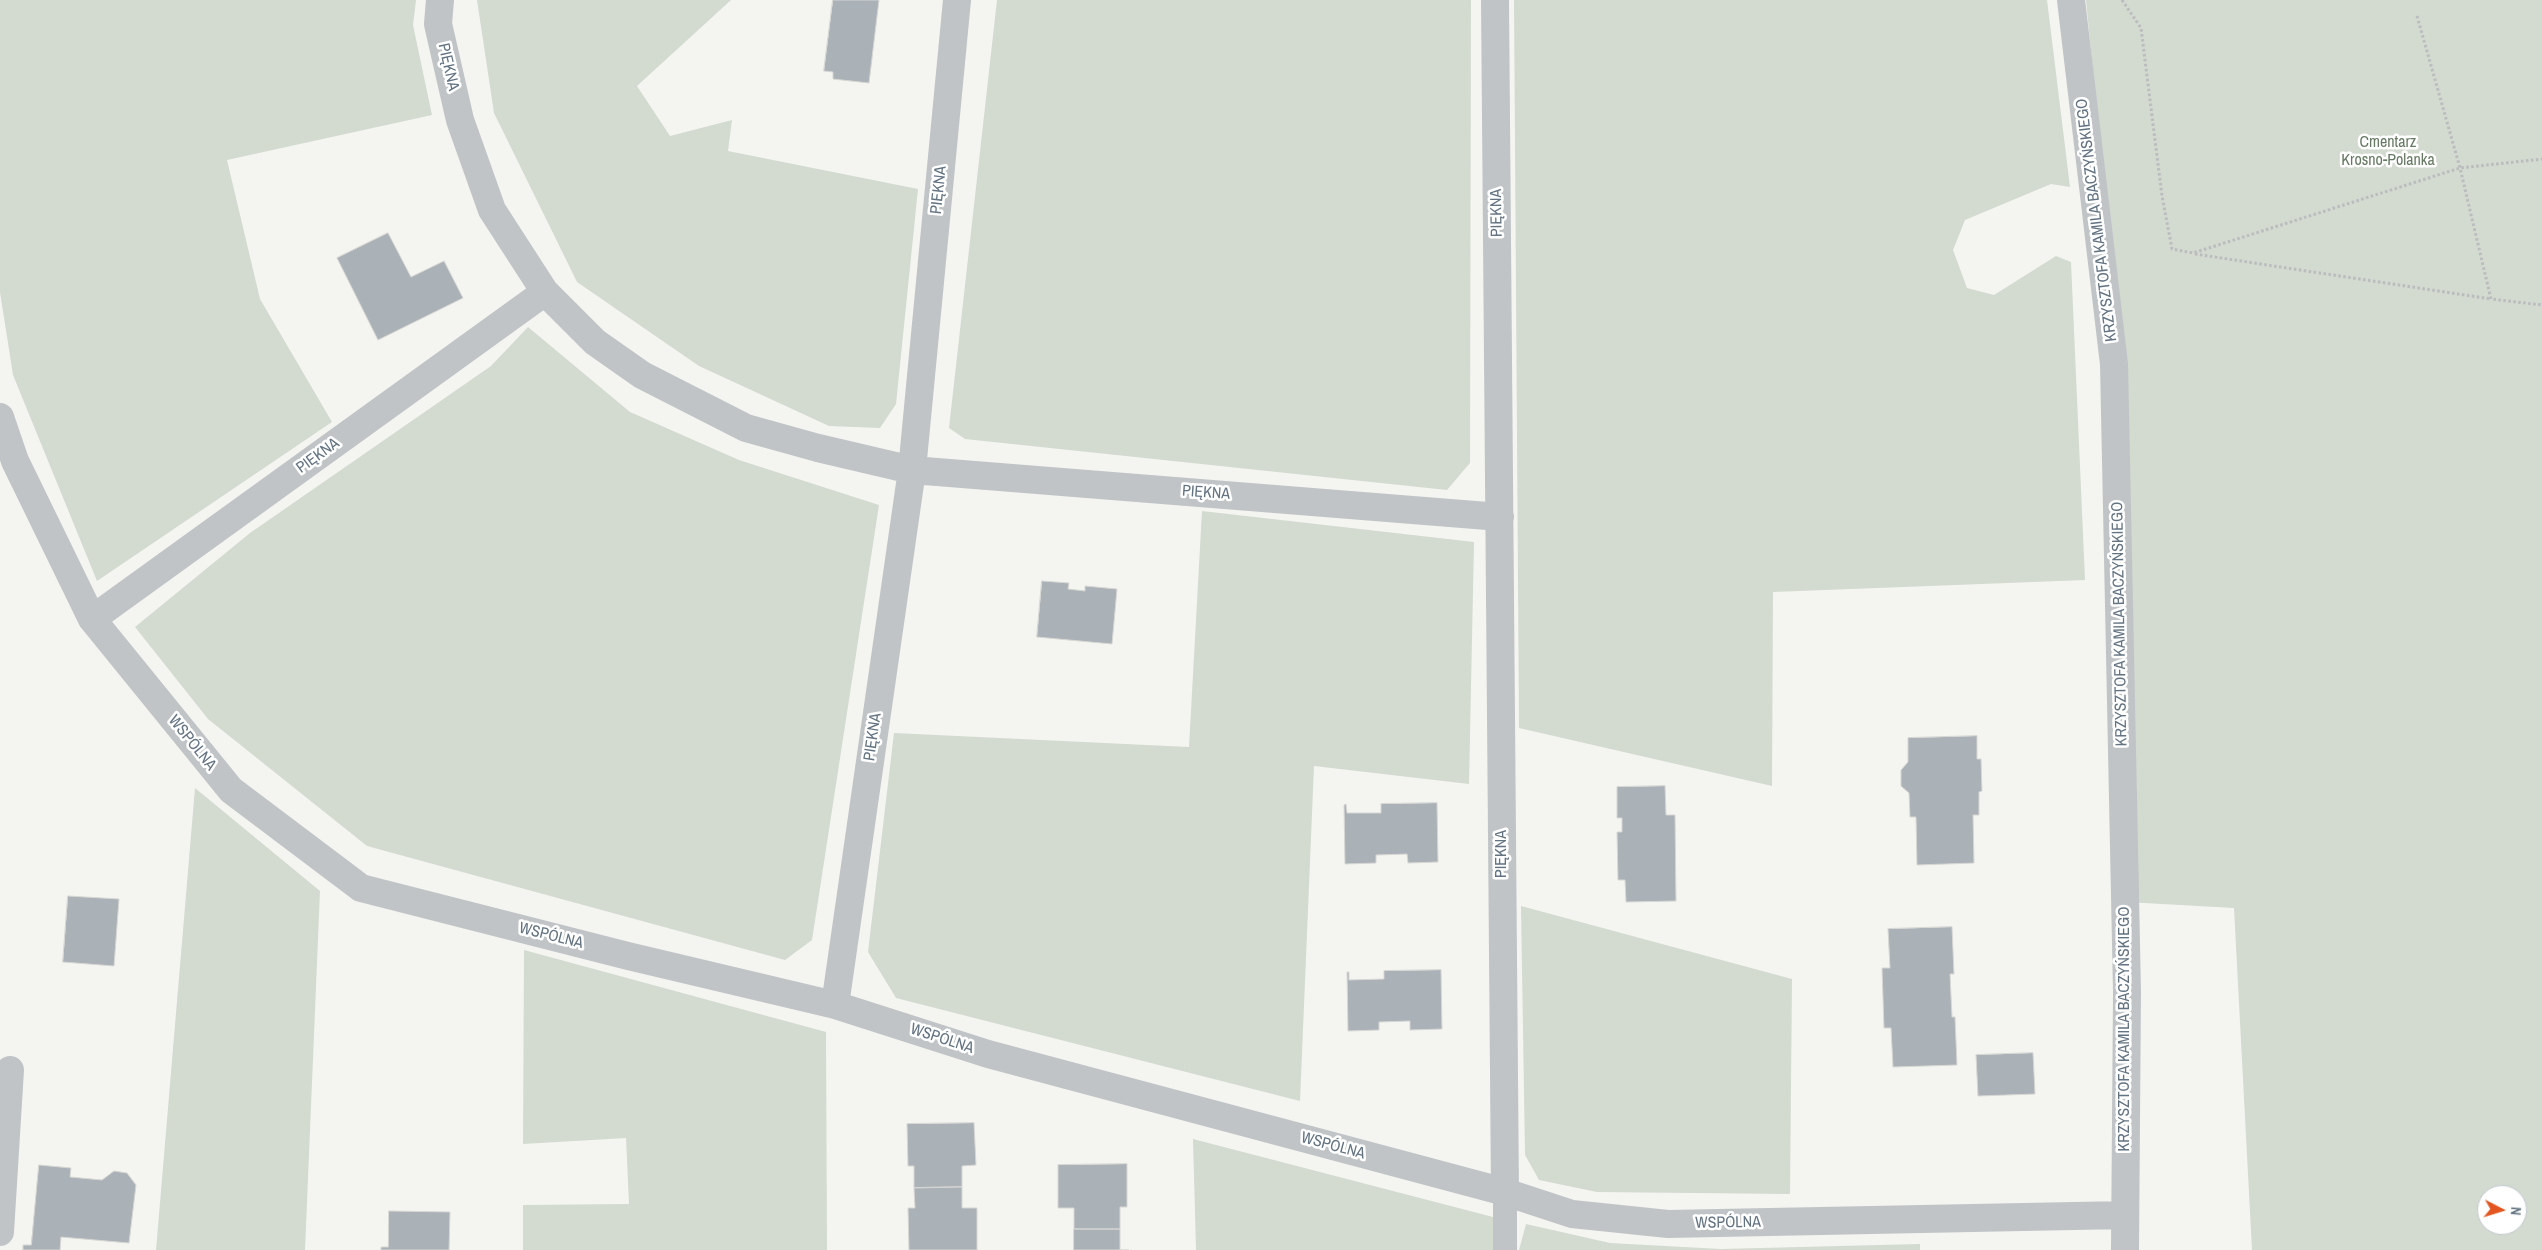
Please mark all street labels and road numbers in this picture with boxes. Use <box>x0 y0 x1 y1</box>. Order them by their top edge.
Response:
street label: PIĘKNA <box>433 41 463 93</box>
street label: KRZYSZTOFA KAMILA BACZYŃSKIEGO <box>2073 97 2121 343</box>
street label: PIĘKNA <box>927 165 951 215</box>
street label: PIĘKNA <box>1487 189 1507 237</box>
street label: PIĘKNA <box>293 434 343 478</box>
street label: PIĘKNA <box>1181 482 1231 504</box>
street label: KRZYSZTOFA KAMILA BACZYŃSKIEGO <box>2108 501 2132 747</box>
street label: WSPÓLNA <box>164 711 220 775</box>
street label: PIĘKNA <box>860 712 886 762</box>
street label: PIĘKNA <box>1492 830 1512 878</box>
street label: KRZYSZTOFA KAMILA BACZYŃSKIEGO <box>2115 907 2135 1151</box>
street label: WSPÓLNA <box>517 919 585 953</box>
street label: WSPÓLNA <box>908 1020 976 1058</box>
street label: WSPÓLNA <box>1299 1128 1367 1164</box>
street label: WSPÓLNA <box>1695 1213 1761 1233</box>

